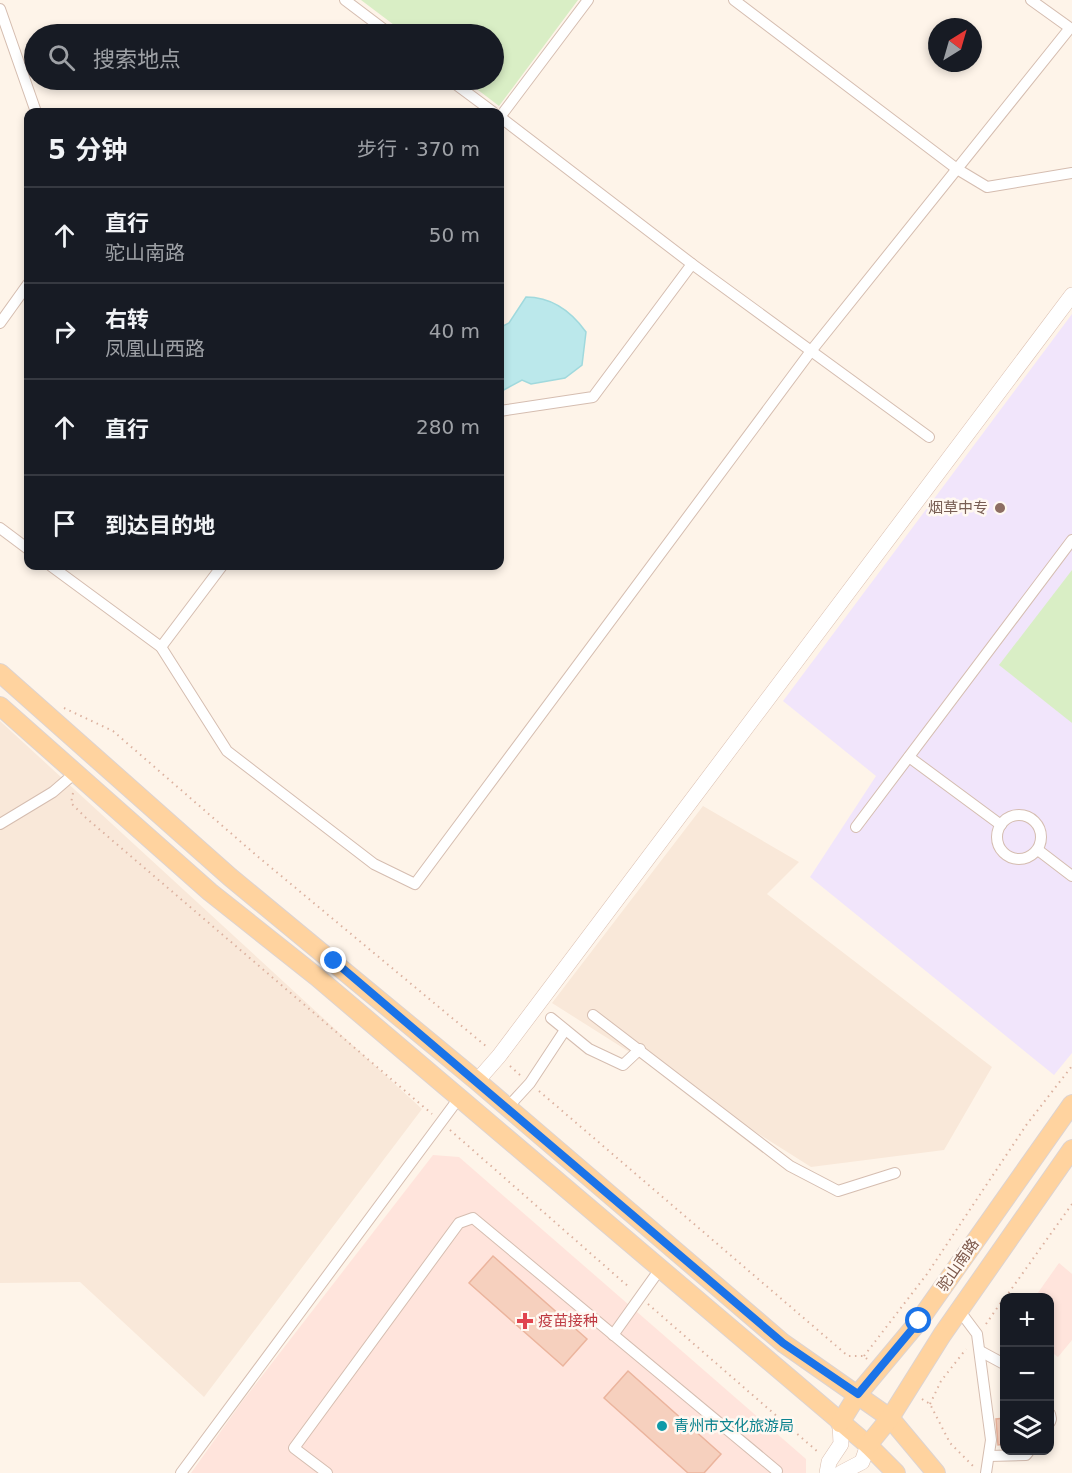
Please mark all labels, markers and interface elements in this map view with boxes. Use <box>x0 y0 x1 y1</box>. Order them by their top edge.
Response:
north arrow <box>928 18 982 72</box>
search box <box>24 24 504 90</box>
icon: search <box>45 41 78 74</box>
text: 搜索地点 <box>93 47 181 72</box>
text: 5 分钟 <box>48 135 127 165</box>
text: 步行 · 370 m <box>357 137 480 161</box>
text: 直行 <box>105 211 149 236</box>
icon: ahead <box>48 219 81 252</box>
text: 50 m <box>429 223 480 247</box>
text: 驼山南路 <box>105 241 185 265</box>
text: 右转 <box>105 307 149 332</box>
icon: right <box>48 315 81 348</box>
text: 40 m <box>429 319 480 343</box>
text: 凤凰山西路 <box>105 337 205 361</box>
icon: ahead <box>48 411 81 444</box>
text: 280 m <box>416 415 480 439</box>
text: 直行 <box>105 417 149 442</box>
place label: 烟草中专 <box>928 499 988 517</box>
marker: 烟草中专 <box>993 501 1007 515</box>
icon: arrive <box>48 507 81 540</box>
text: 到达目的地 <box>105 513 215 538</box>
route end <box>320 947 346 973</box>
street label: 驼山南路 <box>933 1235 983 1295</box>
map controls <box>1000 1293 1054 1455</box>
button: + <box>1000 1293 1054 1347</box>
route start <box>905 1307 931 1333</box>
marker: 疫苗接种 <box>516 1312 534 1330</box>
place label: 疫苗接种 <box>538 1312 598 1330</box>
button: − <box>1000 1347 1054 1401</box>
button: layers <box>1000 1401 1054 1455</box>
place label: 青州市文化旅游局 <box>674 1417 794 1435</box>
marker: 青州市文化旅游局 <box>655 1419 669 1433</box>

